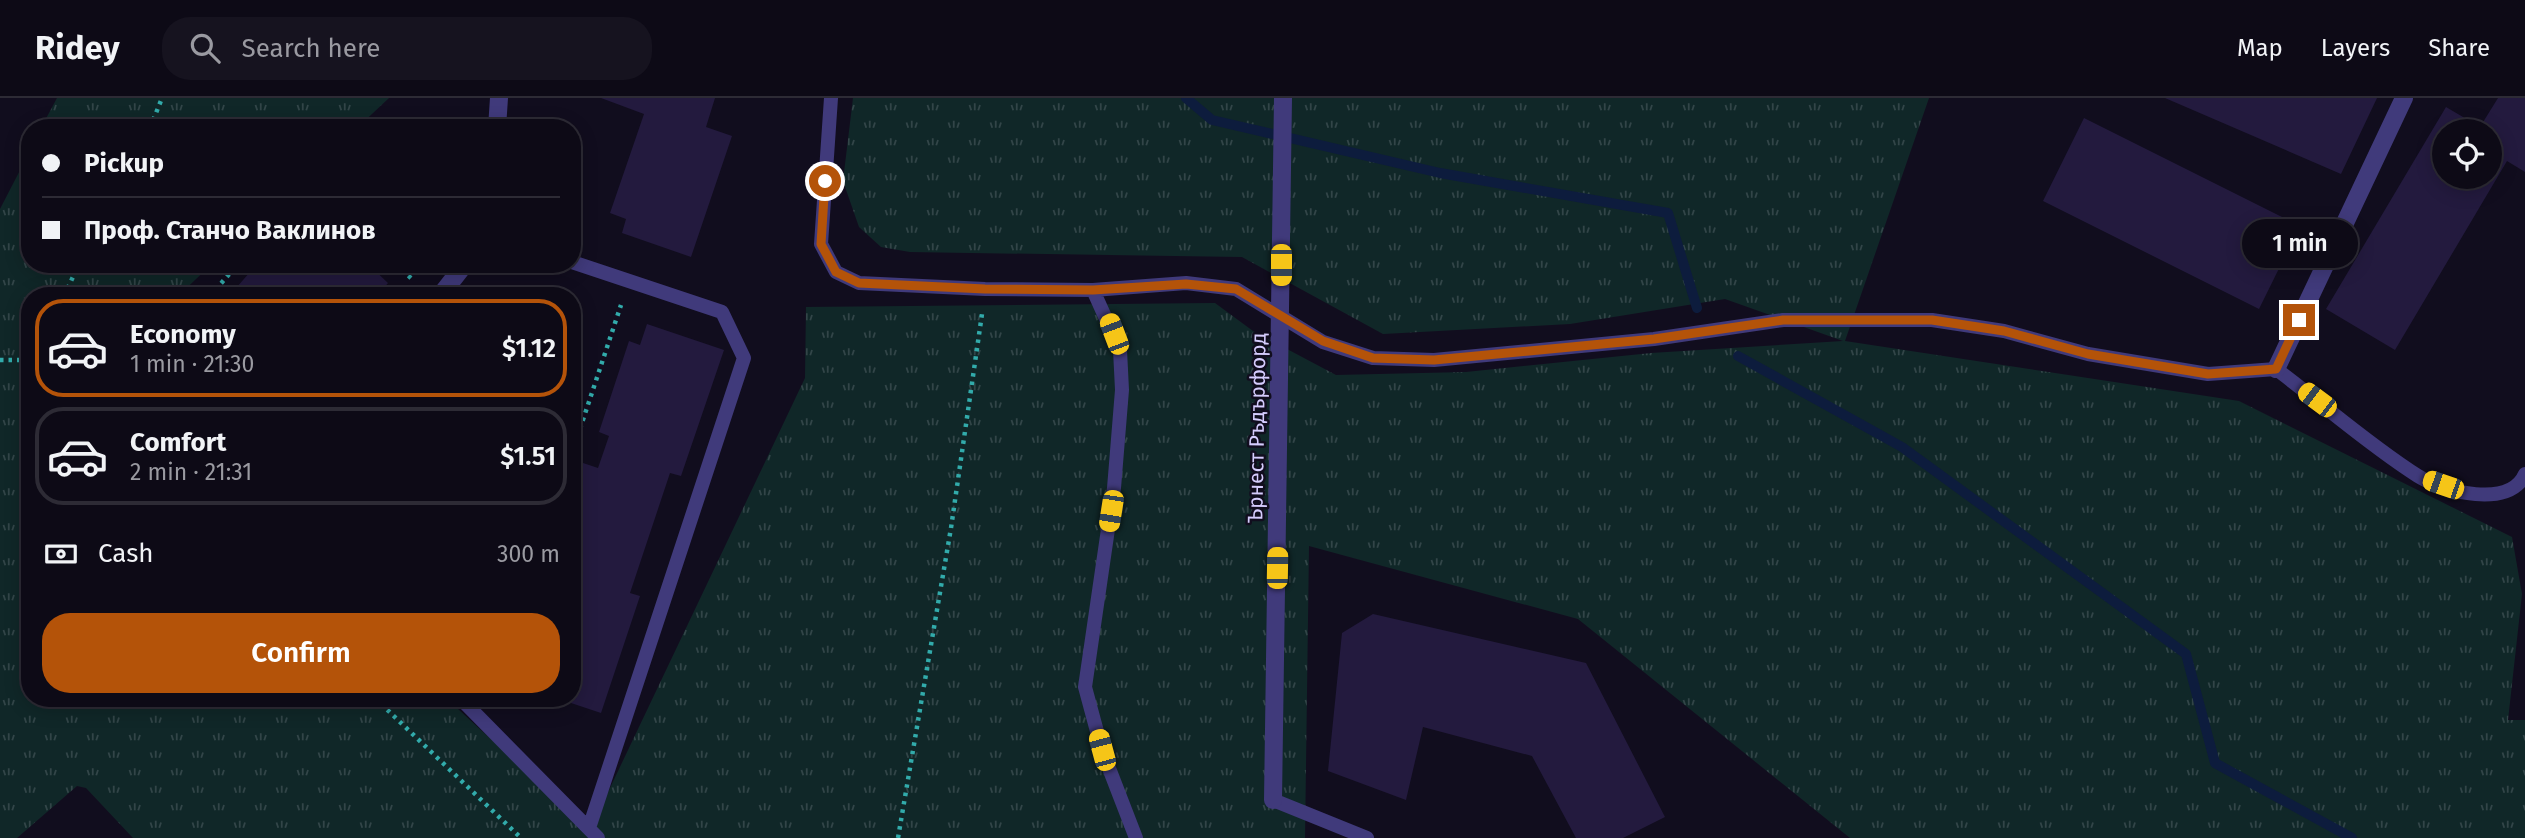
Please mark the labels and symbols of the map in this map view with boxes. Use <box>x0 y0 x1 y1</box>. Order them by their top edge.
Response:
route start <box>809 165 841 197</box>
callout: 1 min <box>2241 218 2357 268</box>
car <box>1271 244 1292 286</box>
route end <box>2283 304 2315 336</box>
car <box>1097 311 1132 357</box>
street label: Ърнест Ръдърфорд <box>1242 333 1272 523</box>
car <box>2294 379 2341 421</box>
car <box>2420 468 2467 502</box>
car <box>1098 489 1125 533</box>
car <box>1267 547 1288 589</box>
car <box>1087 727 1118 773</box>

